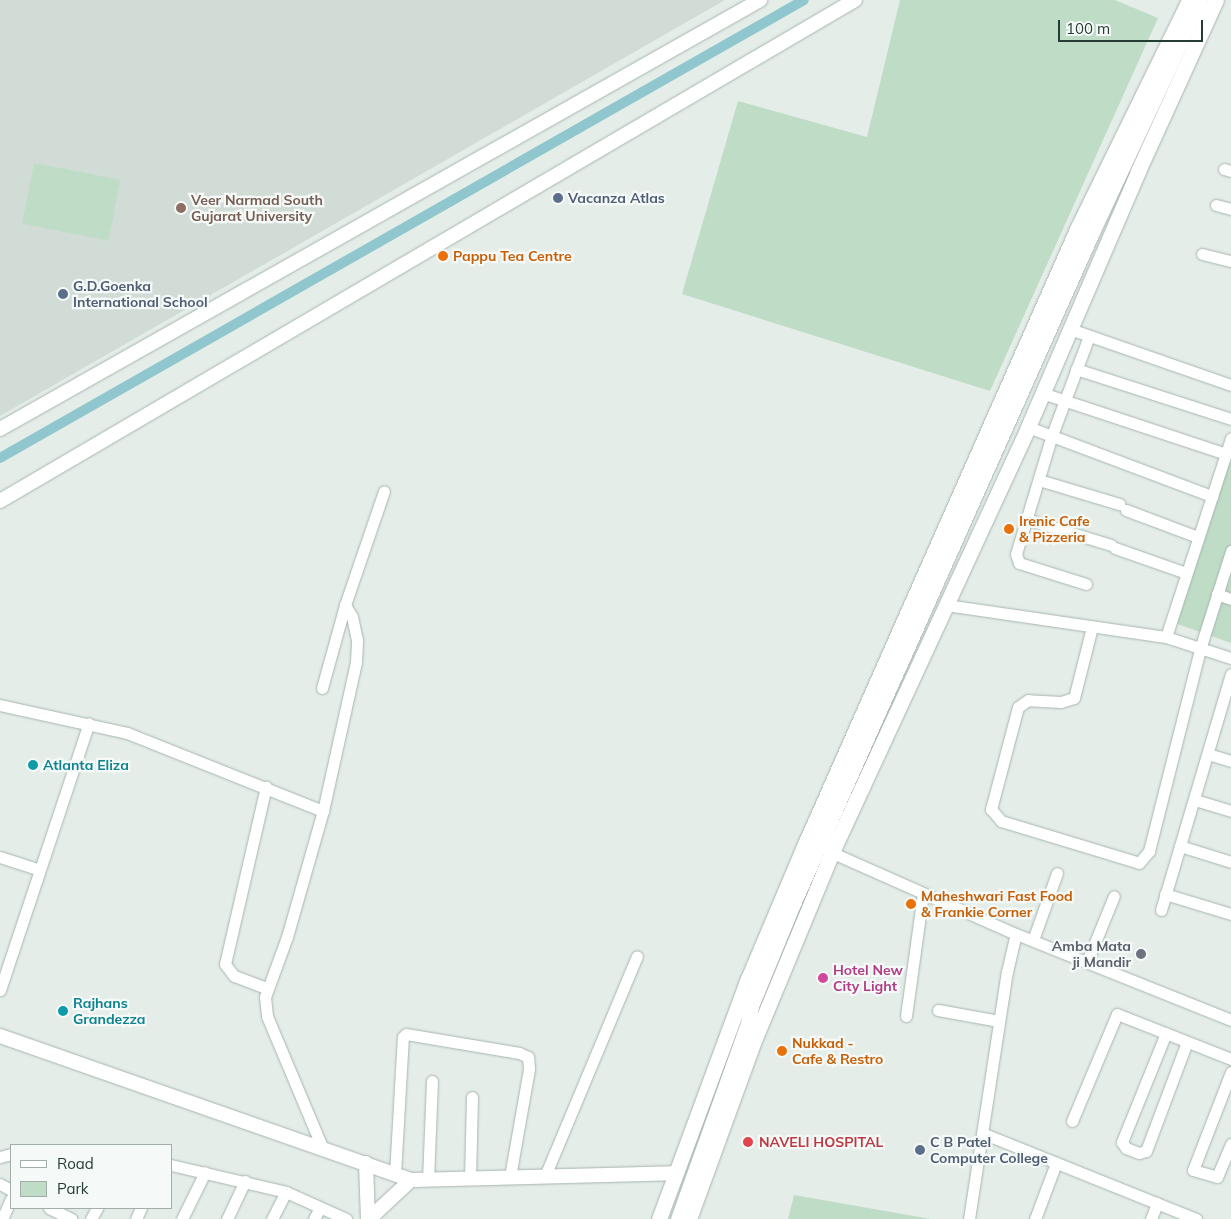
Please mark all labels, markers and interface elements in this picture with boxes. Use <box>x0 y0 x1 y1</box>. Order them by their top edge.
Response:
scale bar <box>1061 10 1206 42</box>
text: 100 m <box>1066 19 1110 38</box>
place label: Vacanza Atlas <box>568 190 665 206</box>
place label: Veer Narmad South Gujarat University <box>191 192 323 224</box>
marker: Vacanza Atlas <box>552 192 564 204</box>
marker: Veer Narmad South Gujarat University <box>175 202 187 214</box>
place label: Pappu Tea Centre <box>453 248 572 264</box>
marker: Pappu Tea Centre <box>437 250 449 262</box>
place label: G.D.Goenka International School <box>73 278 208 310</box>
marker: G.D.Goenka International School <box>57 288 69 300</box>
place label: Irenic Cafe & Pizzeria <box>1019 513 1090 546</box>
marker: Irenic Cafe & Pizzeria <box>1003 523 1015 535</box>
place label: Atlanta Eliza <box>43 757 129 773</box>
marker: Atlanta Eliza <box>27 759 39 771</box>
place label: Maheshwari Fast Food & Frankie Corner <box>921 888 1073 920</box>
marker: Maheshwari Fast Food & Frankie Corner <box>905 898 917 910</box>
place label: Amba Mata ji Mandir <box>1052 938 1131 970</box>
marker: Amba Mata ji Mandir <box>1135 948 1147 960</box>
place label: Hotel New City Light <box>833 962 903 994</box>
marker: Hotel New City Light <box>817 972 829 984</box>
place label: Rajhans Grandezza <box>73 995 146 1028</box>
marker: Rajhans Grandezza <box>57 1005 69 1017</box>
place label: Nukkad - Cafe & Restro <box>792 1035 883 1068</box>
marker: Nukkad - Cafe & Restro <box>776 1045 788 1057</box>
place label: NAVELI HOSPITAL <box>759 1134 883 1150</box>
place label: C B Patel Computer College <box>930 1134 1048 1166</box>
marker: NAVELI HOSPITAL <box>741 1135 755 1149</box>
legend <box>10 1144 172 1209</box>
marker: C B Patel Computer College <box>914 1144 926 1156</box>
text: Road <box>57 1154 94 1173</box>
text: Park <box>57 1179 89 1198</box>

